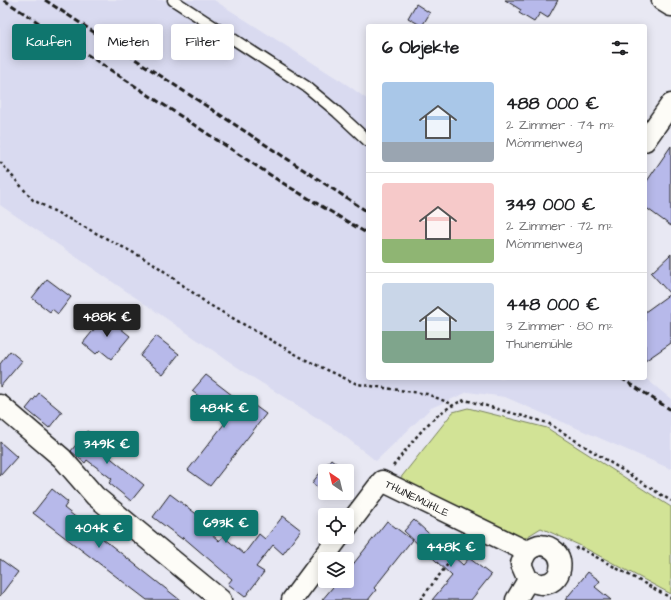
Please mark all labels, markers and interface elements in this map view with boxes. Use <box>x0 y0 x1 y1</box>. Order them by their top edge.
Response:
chip: Kaufen <box>12 24 86 60</box>
chip: Mieten <box>94 24 163 60</box>
chip: Filter <box>171 24 234 60</box>
text: 6 Objekte <box>382 36 459 60</box>
icon: filters <box>609 37 631 59</box>
text: 488 000 € <box>506 92 599 116</box>
icon: home <box>414 98 462 146</box>
text: 2 Zimmer · 74 m² <box>506 116 615 134</box>
text: Mömmenweg <box>506 134 582 152</box>
text: 349 000 € <box>506 193 595 217</box>
icon: home <box>414 199 462 247</box>
text: 2 Zimmer · 72 m² <box>506 217 613 235</box>
text: Mömmenweg <box>506 235 582 253</box>
text: 448 000 € <box>506 293 599 317</box>
icon: home <box>414 299 462 347</box>
pin: 488K € <box>74 304 140 338</box>
text: 488K € <box>82 308 132 326</box>
text: 3 Zimmer · 80 m² <box>506 317 614 335</box>
text: Thunemühle <box>506 335 573 353</box>
pin: 484K € <box>191 395 257 429</box>
text: 484K € <box>199 399 249 417</box>
pin: 349K € <box>74 431 140 465</box>
text: 349K € <box>84 435 130 453</box>
north arrow <box>318 464 354 500</box>
map controls <box>318 464 354 588</box>
street label: THUNEMÜHLE <box>383 476 452 520</box>
button: locate <box>318 508 354 544</box>
pin: 693K € <box>193 510 259 544</box>
text: 693K € <box>203 514 249 532</box>
pin: 404K € <box>66 515 132 549</box>
text: 404K € <box>74 519 124 537</box>
pin: 448K € <box>418 534 484 568</box>
text: 448K € <box>426 538 476 556</box>
button: layers <box>318 552 354 588</box>

